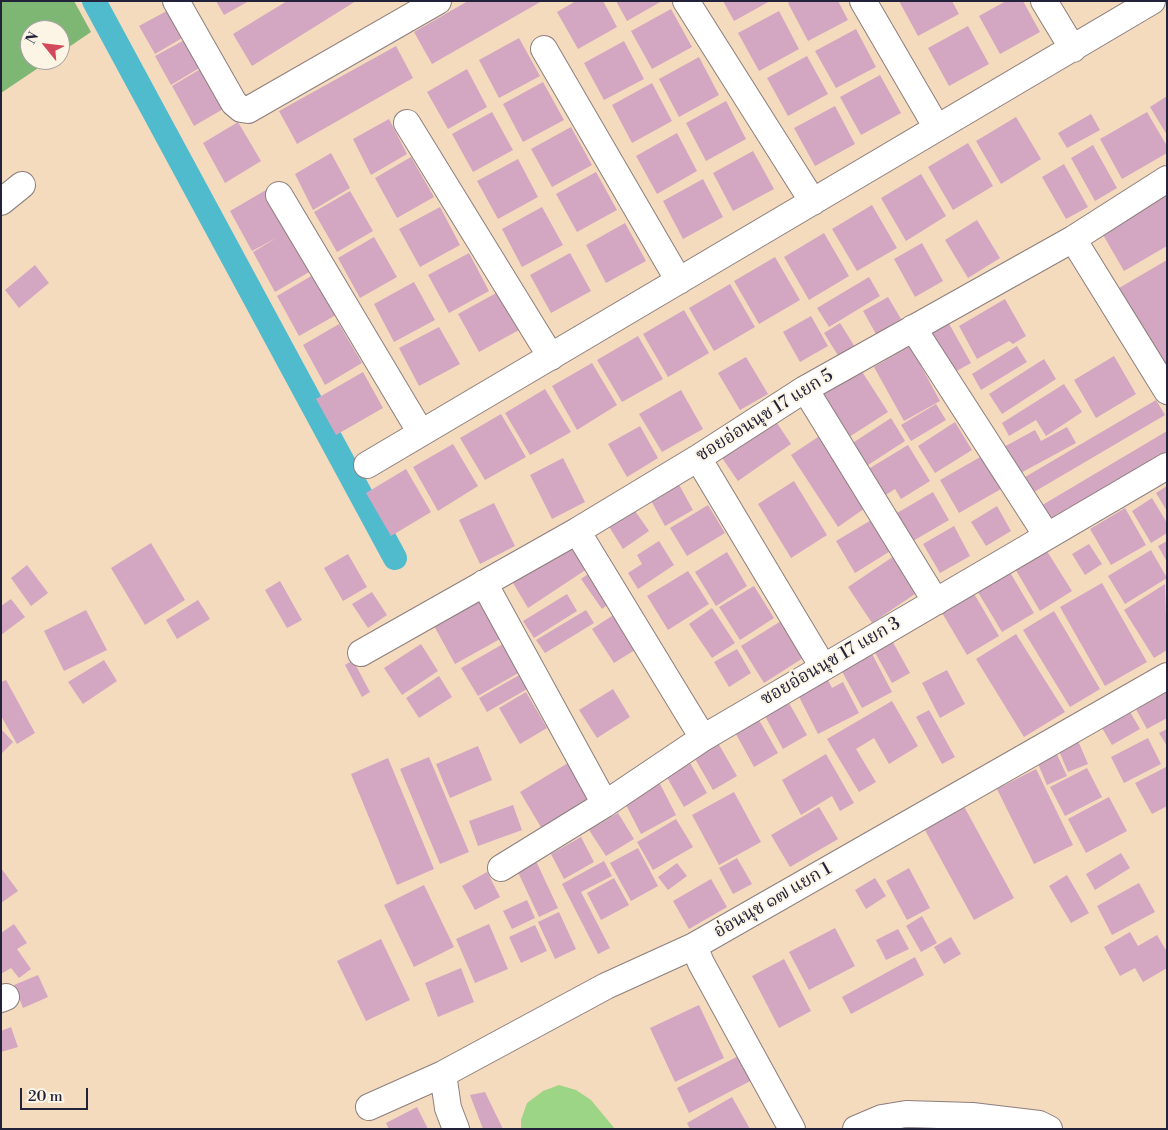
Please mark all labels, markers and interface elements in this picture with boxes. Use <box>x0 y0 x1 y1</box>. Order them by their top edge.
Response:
north arrow <box>20 20 70 70</box>
text: N <box>22 29 43 47</box>
street label: ซอยอ่อนนุช 17 แยก 5 <box>692 365 838 467</box>
street label: ซอยอ่อนนุช 17 แยก 3 <box>757 613 905 711</box>
street label: อ่อนนุช ๑๗ แยก 1 <box>710 859 836 943</box>
scale bar <box>22 1078 90 1110</box>
text: 20 m <box>28 1087 63 1106</box>

